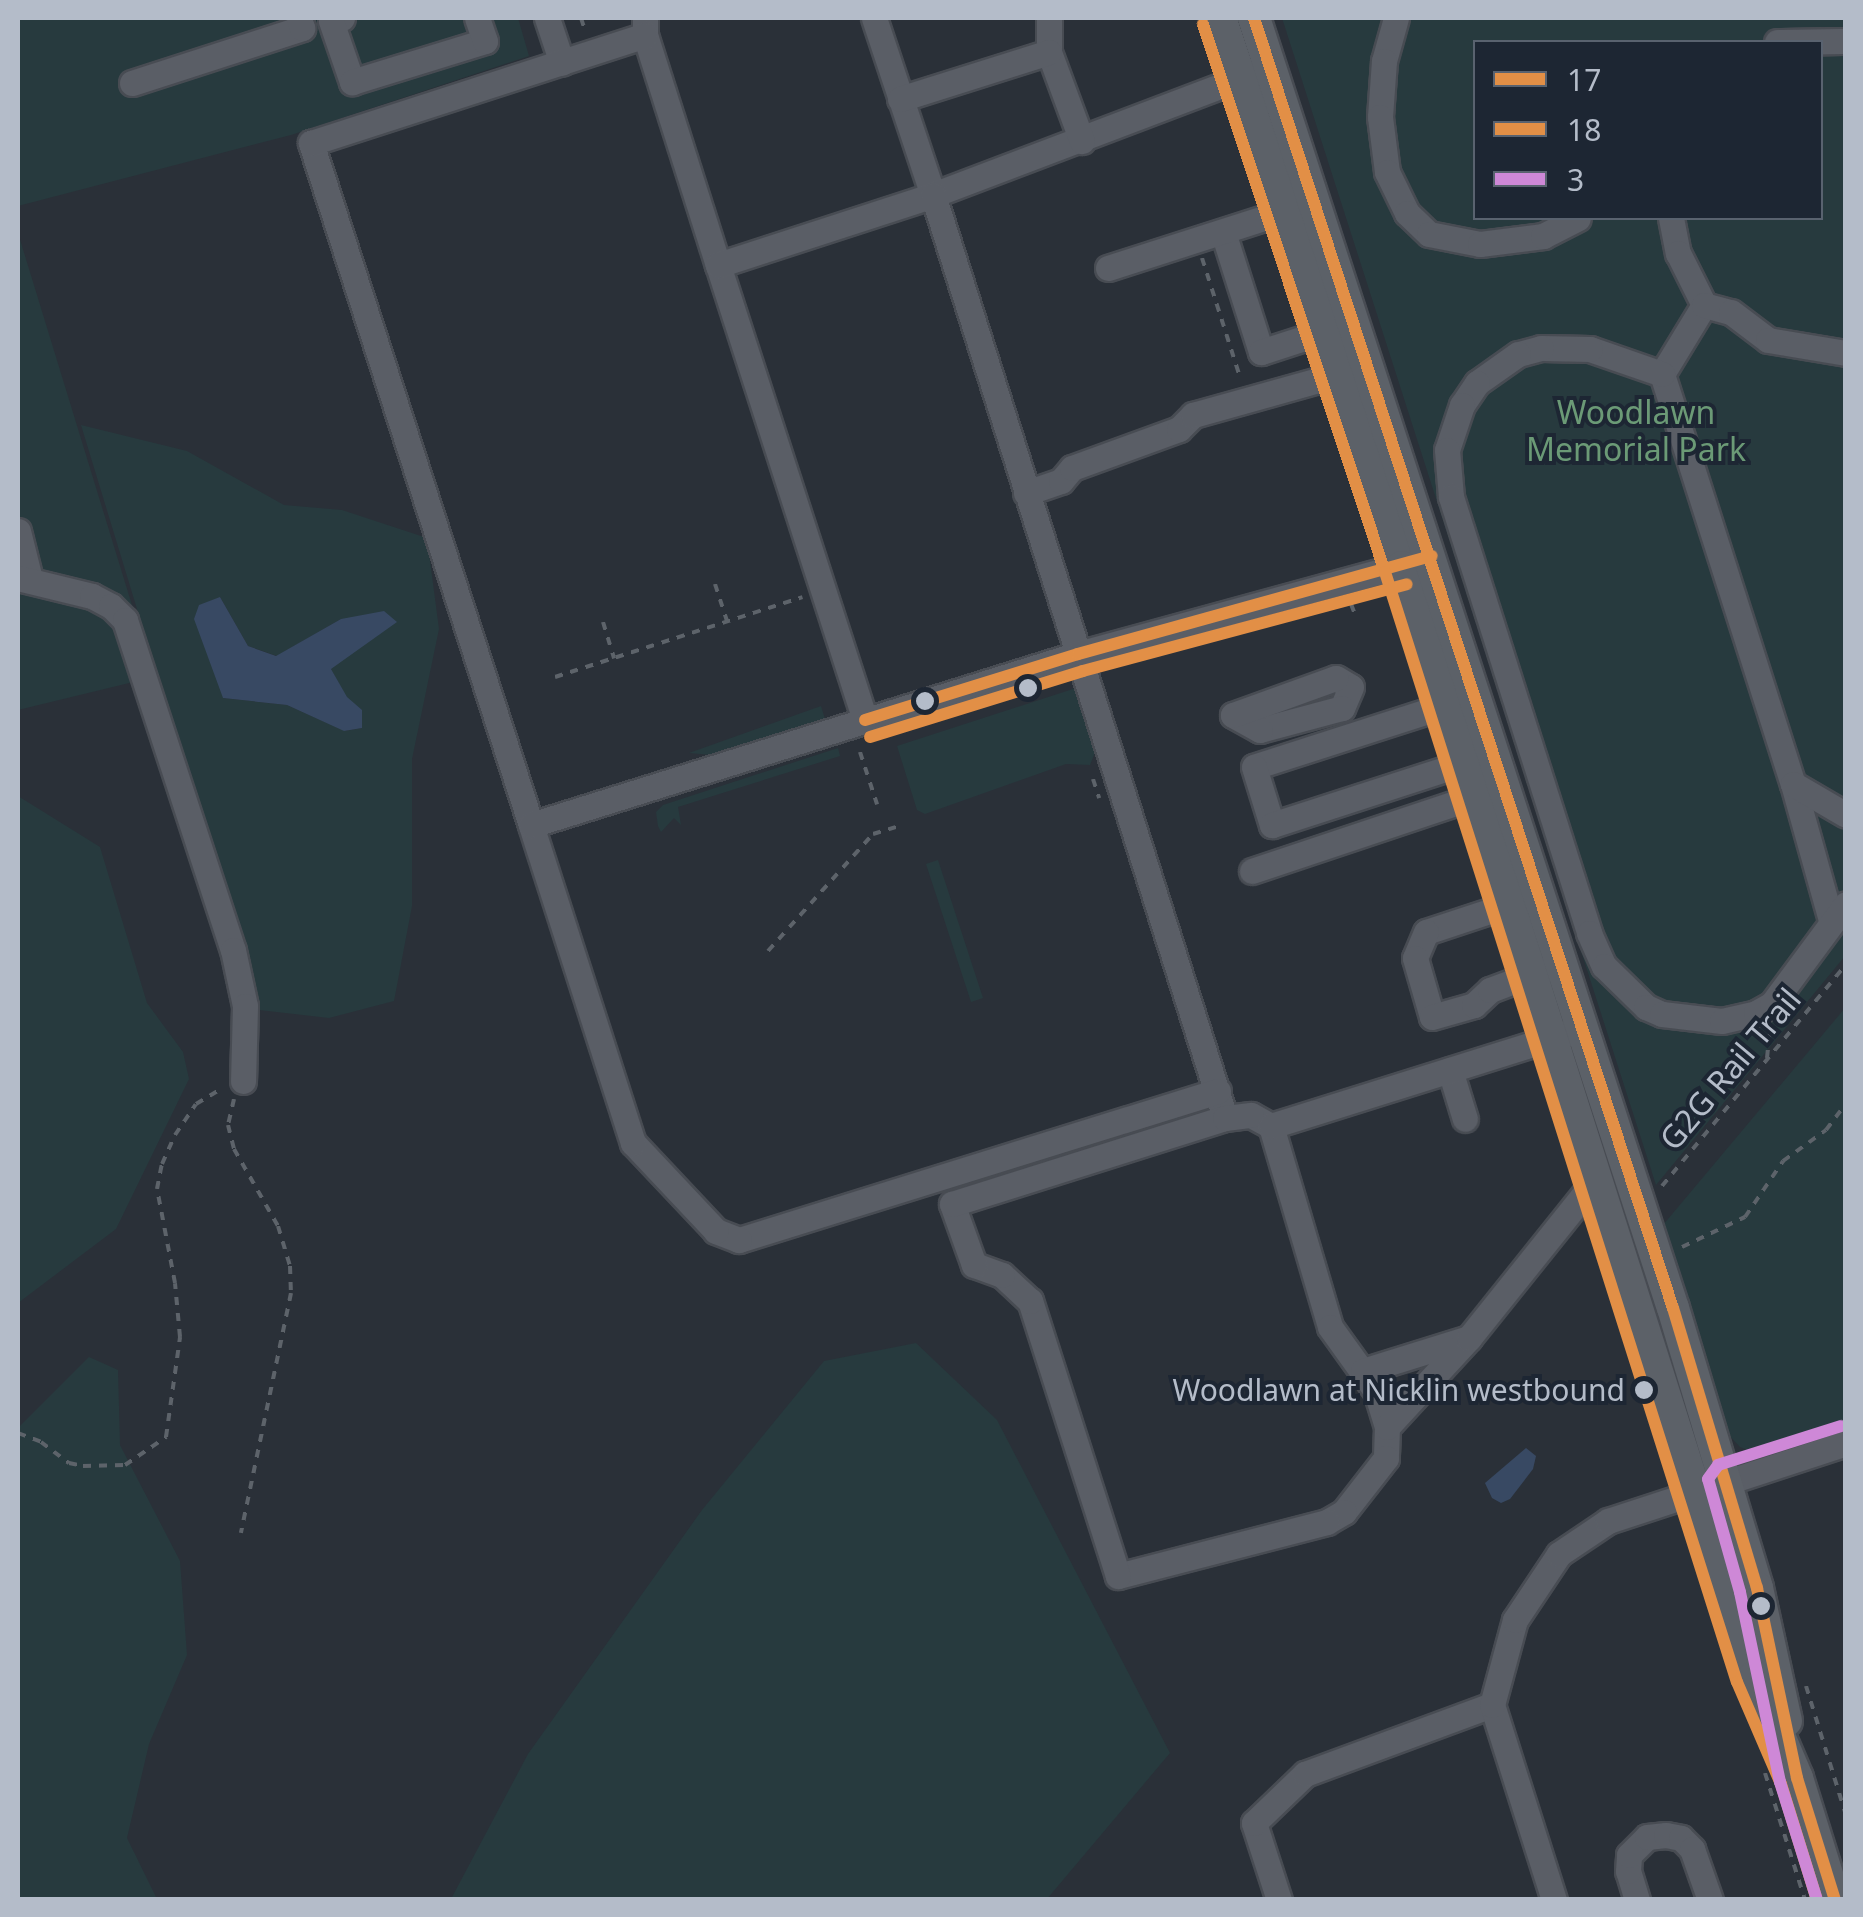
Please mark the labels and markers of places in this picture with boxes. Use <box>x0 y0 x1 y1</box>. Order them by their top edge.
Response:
unlabelled marker <box>1018 678 1038 698</box>
unlabelled marker <box>915 691 935 711</box>
place label: Woodlawn at Nicklin westbound <box>1172 1372 1625 1408</box>
marker: Woodlawn at Nicklin westbound <box>1634 1380 1654 1400</box>
unlabelled marker <box>1751 1596 1771 1616</box>

